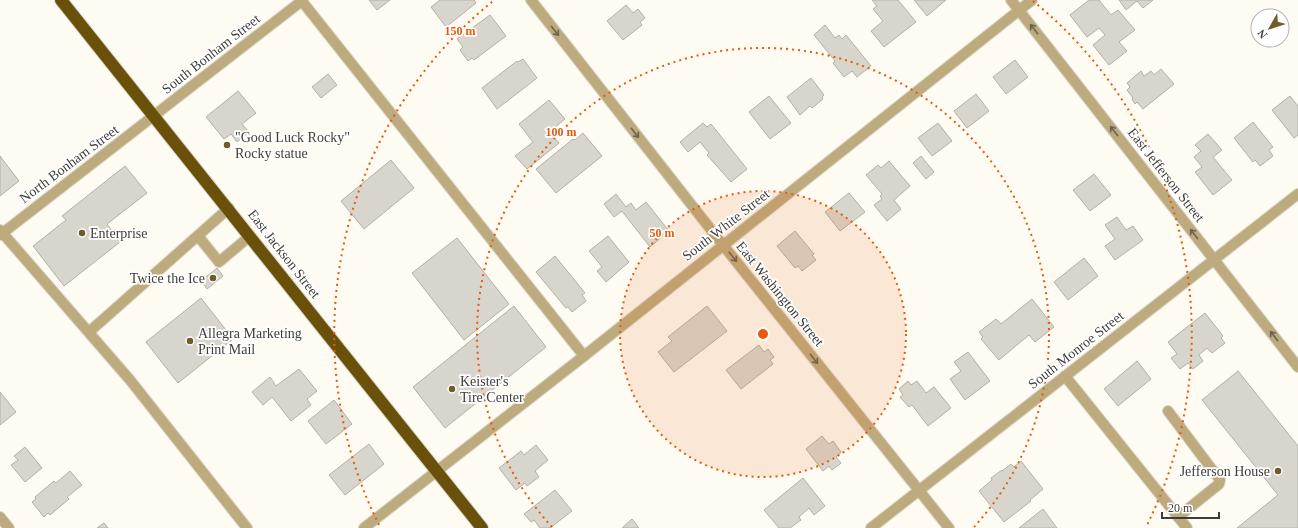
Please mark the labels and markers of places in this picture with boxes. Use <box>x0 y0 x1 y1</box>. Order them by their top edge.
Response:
place label: "Good Luck Rocky" Rocky statue <box>235 130 350 161</box>
marker: "Good Luck Rocky" Rocky statue <box>222 140 232 150</box>
place label: Enterprise <box>90 226 148 241</box>
marker: Enterprise <box>77 228 87 238</box>
place label: Twice the Ice <box>130 271 205 286</box>
marker: Twice the Ice <box>208 273 218 283</box>
place label: Allegra Marketing Print Mail <box>198 326 302 357</box>
centre of rings <box>756 327 770 341</box>
marker: Allegra Marketing Print Mail <box>185 336 195 346</box>
place label: Keister's Tire Center <box>460 374 524 405</box>
marker: Keister's Tire Center <box>447 384 457 394</box>
place label: Jefferson House <box>1180 464 1270 479</box>
marker: Jefferson House <box>1273 466 1283 476</box>

